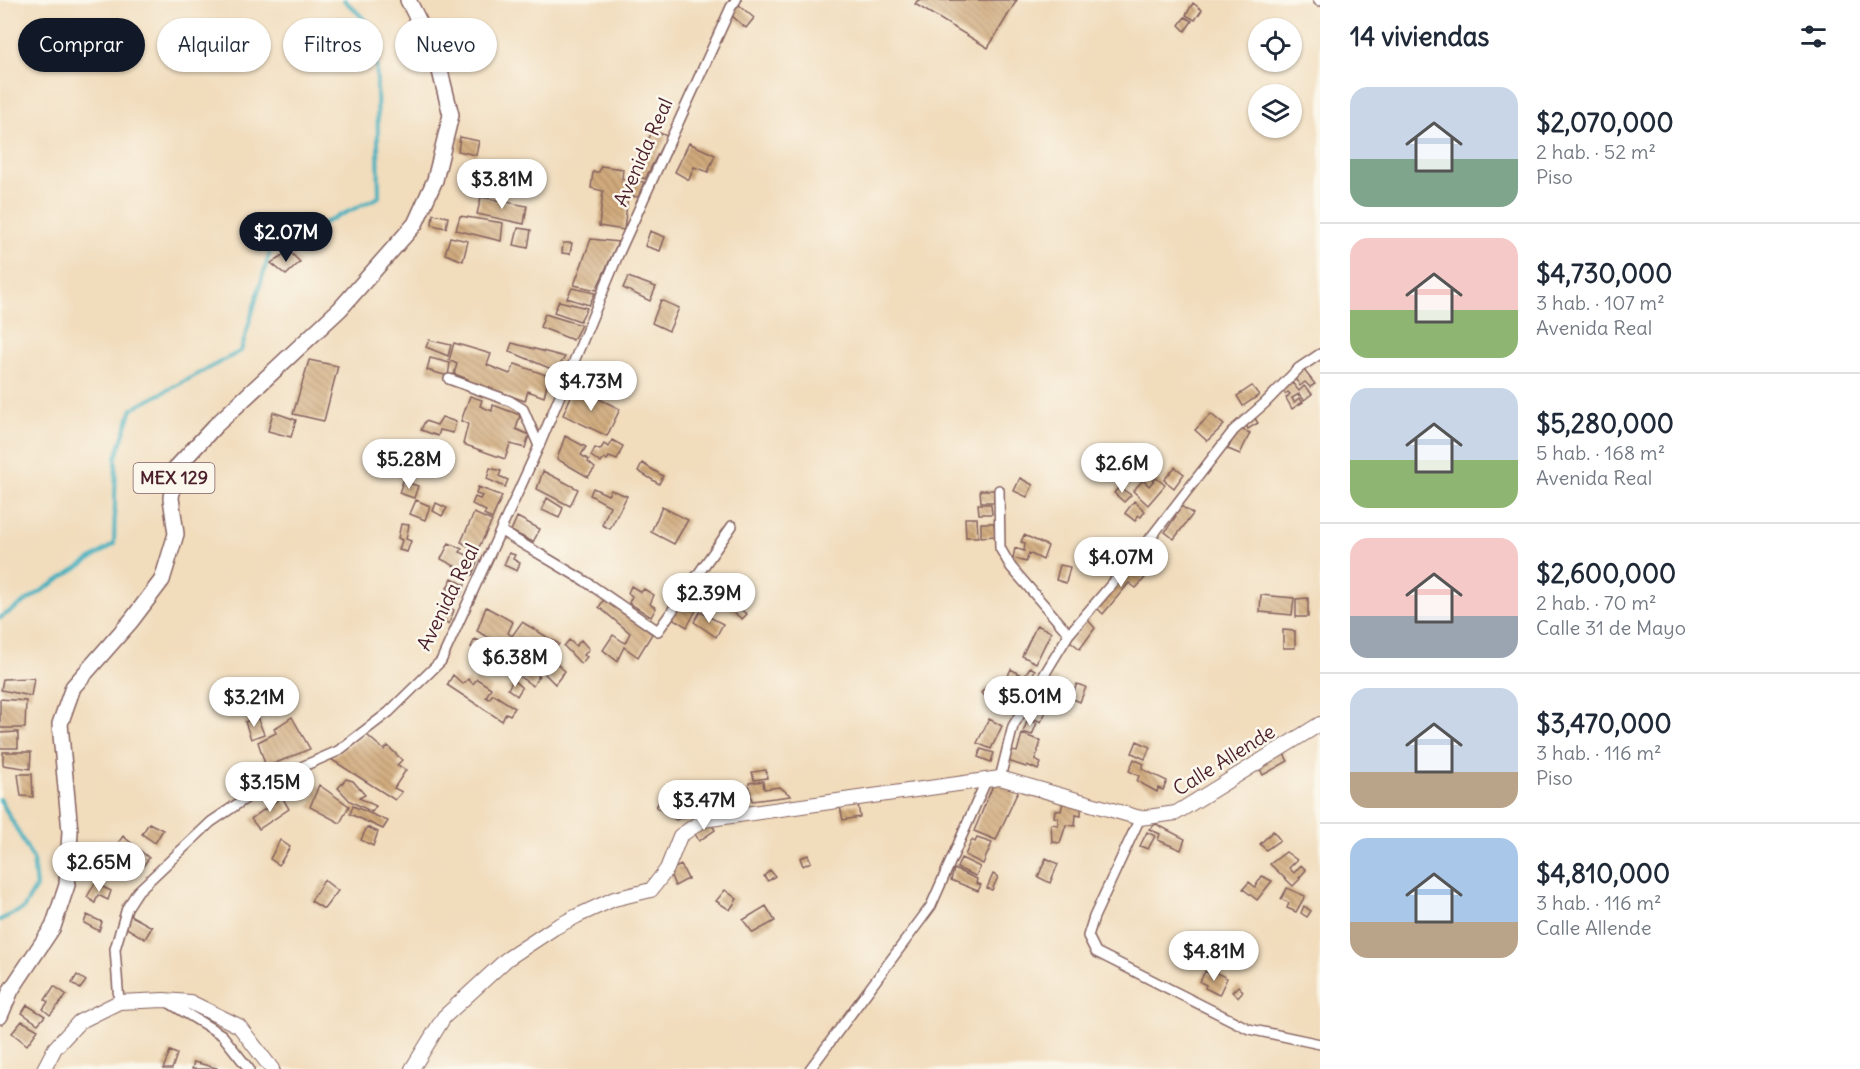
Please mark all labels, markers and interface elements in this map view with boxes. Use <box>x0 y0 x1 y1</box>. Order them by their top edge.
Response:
chip: Comprar <box>18 18 145 72</box>
chip: Alquilar <box>157 18 271 72</box>
chip: Filtros <box>283 18 383 72</box>
chip: Nuevo <box>395 18 497 72</box>
map controls <box>1248 18 1302 138</box>
button: locate <box>1248 18 1302 72</box>
text: 14 viviendas <box>1350 20 1489 53</box>
icon: filters <box>1797 20 1830 53</box>
button: layers <box>1248 84 1302 138</box>
street label: Avenida Real <box>607 94 678 210</box>
text: $2,070,000 <box>1536 106 1674 139</box>
icon: home <box>1398 111 1470 183</box>
text: 2 hab. · 52 m² <box>1536 139 1656 164</box>
pin: $3.81M <box>453 159 551 210</box>
text: Piso <box>1536 164 1573 189</box>
text: $3.81M <box>471 166 533 191</box>
pin: $2.07M <box>237 212 335 263</box>
text: $2.07M <box>253 219 319 244</box>
text: $4,730,000 <box>1536 257 1672 290</box>
icon: home <box>1398 262 1470 334</box>
text: 3 hab. · 107 m² <box>1536 290 1665 315</box>
text: Avenida Real <box>1536 315 1652 340</box>
pin: $4.73M <box>542 361 640 412</box>
text: $4.73M <box>559 368 623 393</box>
text: $5,280,000 <box>1536 407 1674 440</box>
icon: home <box>1398 412 1470 484</box>
pin: $5.28M <box>360 439 458 490</box>
text: 5 hab. · 168 m² <box>1536 440 1665 465</box>
pin: $2.6M <box>1080 443 1164 494</box>
text: $5.28M <box>376 446 442 471</box>
text: $2.6M <box>1095 450 1149 475</box>
road number: MEX 129 <box>134 463 214 493</box>
text: Avenida Real <box>1536 465 1652 490</box>
pin: $4.07M <box>1072 537 1170 588</box>
street label: Avenida Real <box>411 539 484 654</box>
text: $4.07M <box>1088 544 1154 569</box>
text: $2,600,000 <box>1536 557 1676 590</box>
icon: home <box>1398 562 1470 634</box>
pin: $2.39M <box>660 573 758 624</box>
text: $2.39M <box>676 580 742 605</box>
text: 2 hab. · 70 m² <box>1536 590 1657 615</box>
text: Calle 31 de Mayo <box>1536 615 1686 640</box>
pin: $6.38M <box>466 637 564 688</box>
text: $6.38M <box>482 644 548 669</box>
pin: $5.01M <box>981 676 1079 727</box>
pin: $3.21M <box>205 677 303 728</box>
text: $5.01M <box>998 683 1062 708</box>
text: $3.21M <box>223 684 285 709</box>
text: $3,470,000 <box>1536 707 1672 740</box>
icon: home <box>1398 712 1470 784</box>
street label: Calle Allende <box>1168 718 1279 801</box>
text: 3 hab. · 116 m² <box>1536 740 1661 765</box>
pin: $3.15M <box>221 762 319 813</box>
text: Piso <box>1536 765 1573 790</box>
text: $3.15M <box>239 769 301 794</box>
pin: $3.47M <box>655 780 753 831</box>
text: $3.47M <box>672 787 736 812</box>
pin: $2.65M <box>50 842 148 893</box>
text: $2.65M <box>66 849 132 874</box>
text: $4,810,000 <box>1536 857 1670 890</box>
icon: home <box>1398 862 1470 934</box>
text: 3 hab. · 116 m² <box>1536 890 1661 915</box>
text: Calle Allende <box>1536 915 1652 940</box>
pin: $4.81M <box>1165 931 1263 982</box>
text: $4.81M <box>1183 938 1245 963</box>

